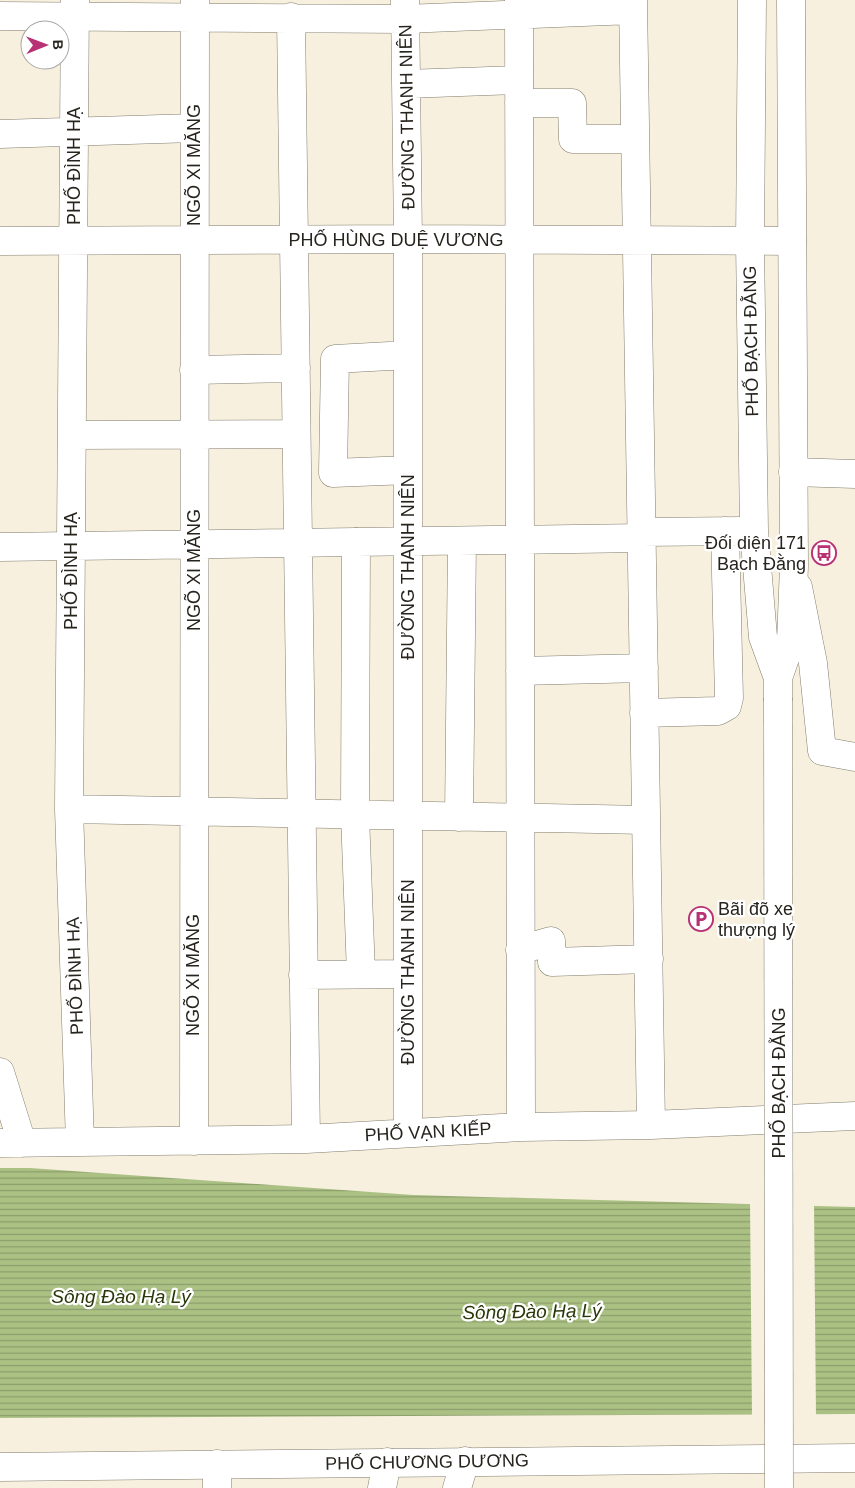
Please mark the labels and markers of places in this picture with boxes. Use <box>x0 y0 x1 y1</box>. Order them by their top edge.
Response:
place label: Đối diện 171 Bạch Đằng <box>705 533 806 574</box>
bus stop icon: Đối diện 171 Bạch Đằng <box>811 540 837 566</box>
place label: Bãi đõ xe thượng lý <box>718 899 795 940</box>
parking icon: Bãi đõ xe thượng lý <box>688 906 714 932</box>

